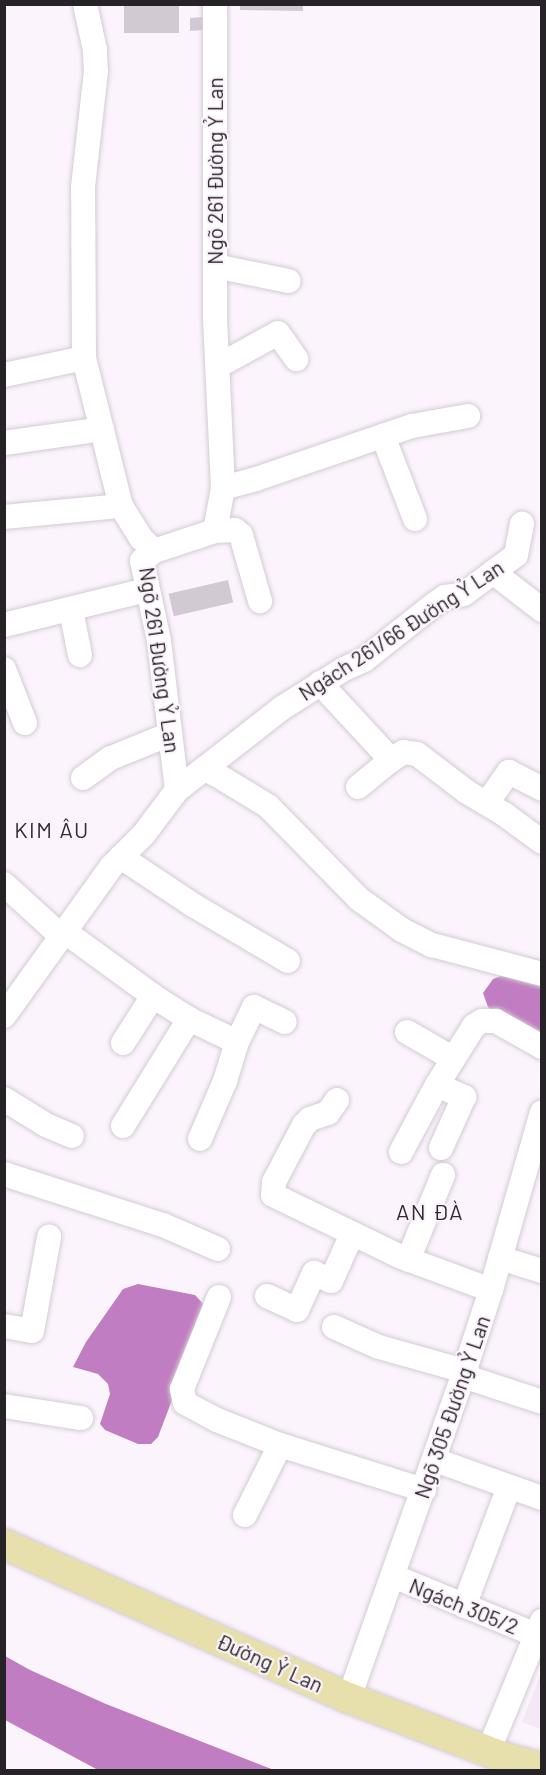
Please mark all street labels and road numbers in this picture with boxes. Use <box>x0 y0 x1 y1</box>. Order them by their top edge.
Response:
street label: Ngõ 261 Đường Ỷ Lan <box>202 77 228 265</box>
street label: Ngách 261/66 Đường Ỷ Lan <box>294 554 508 706</box>
street label: Ngõ 261 Đường Ỷ Lan <box>134 565 186 755</box>
street label: Ngõ 305 Đường Ỷ Lan <box>409 1312 495 1502</box>
street label: Ngách 305/2 <box>406 1573 522 1639</box>
street label: Đường Ỷ Lan <box>213 1628 327 1698</box>

